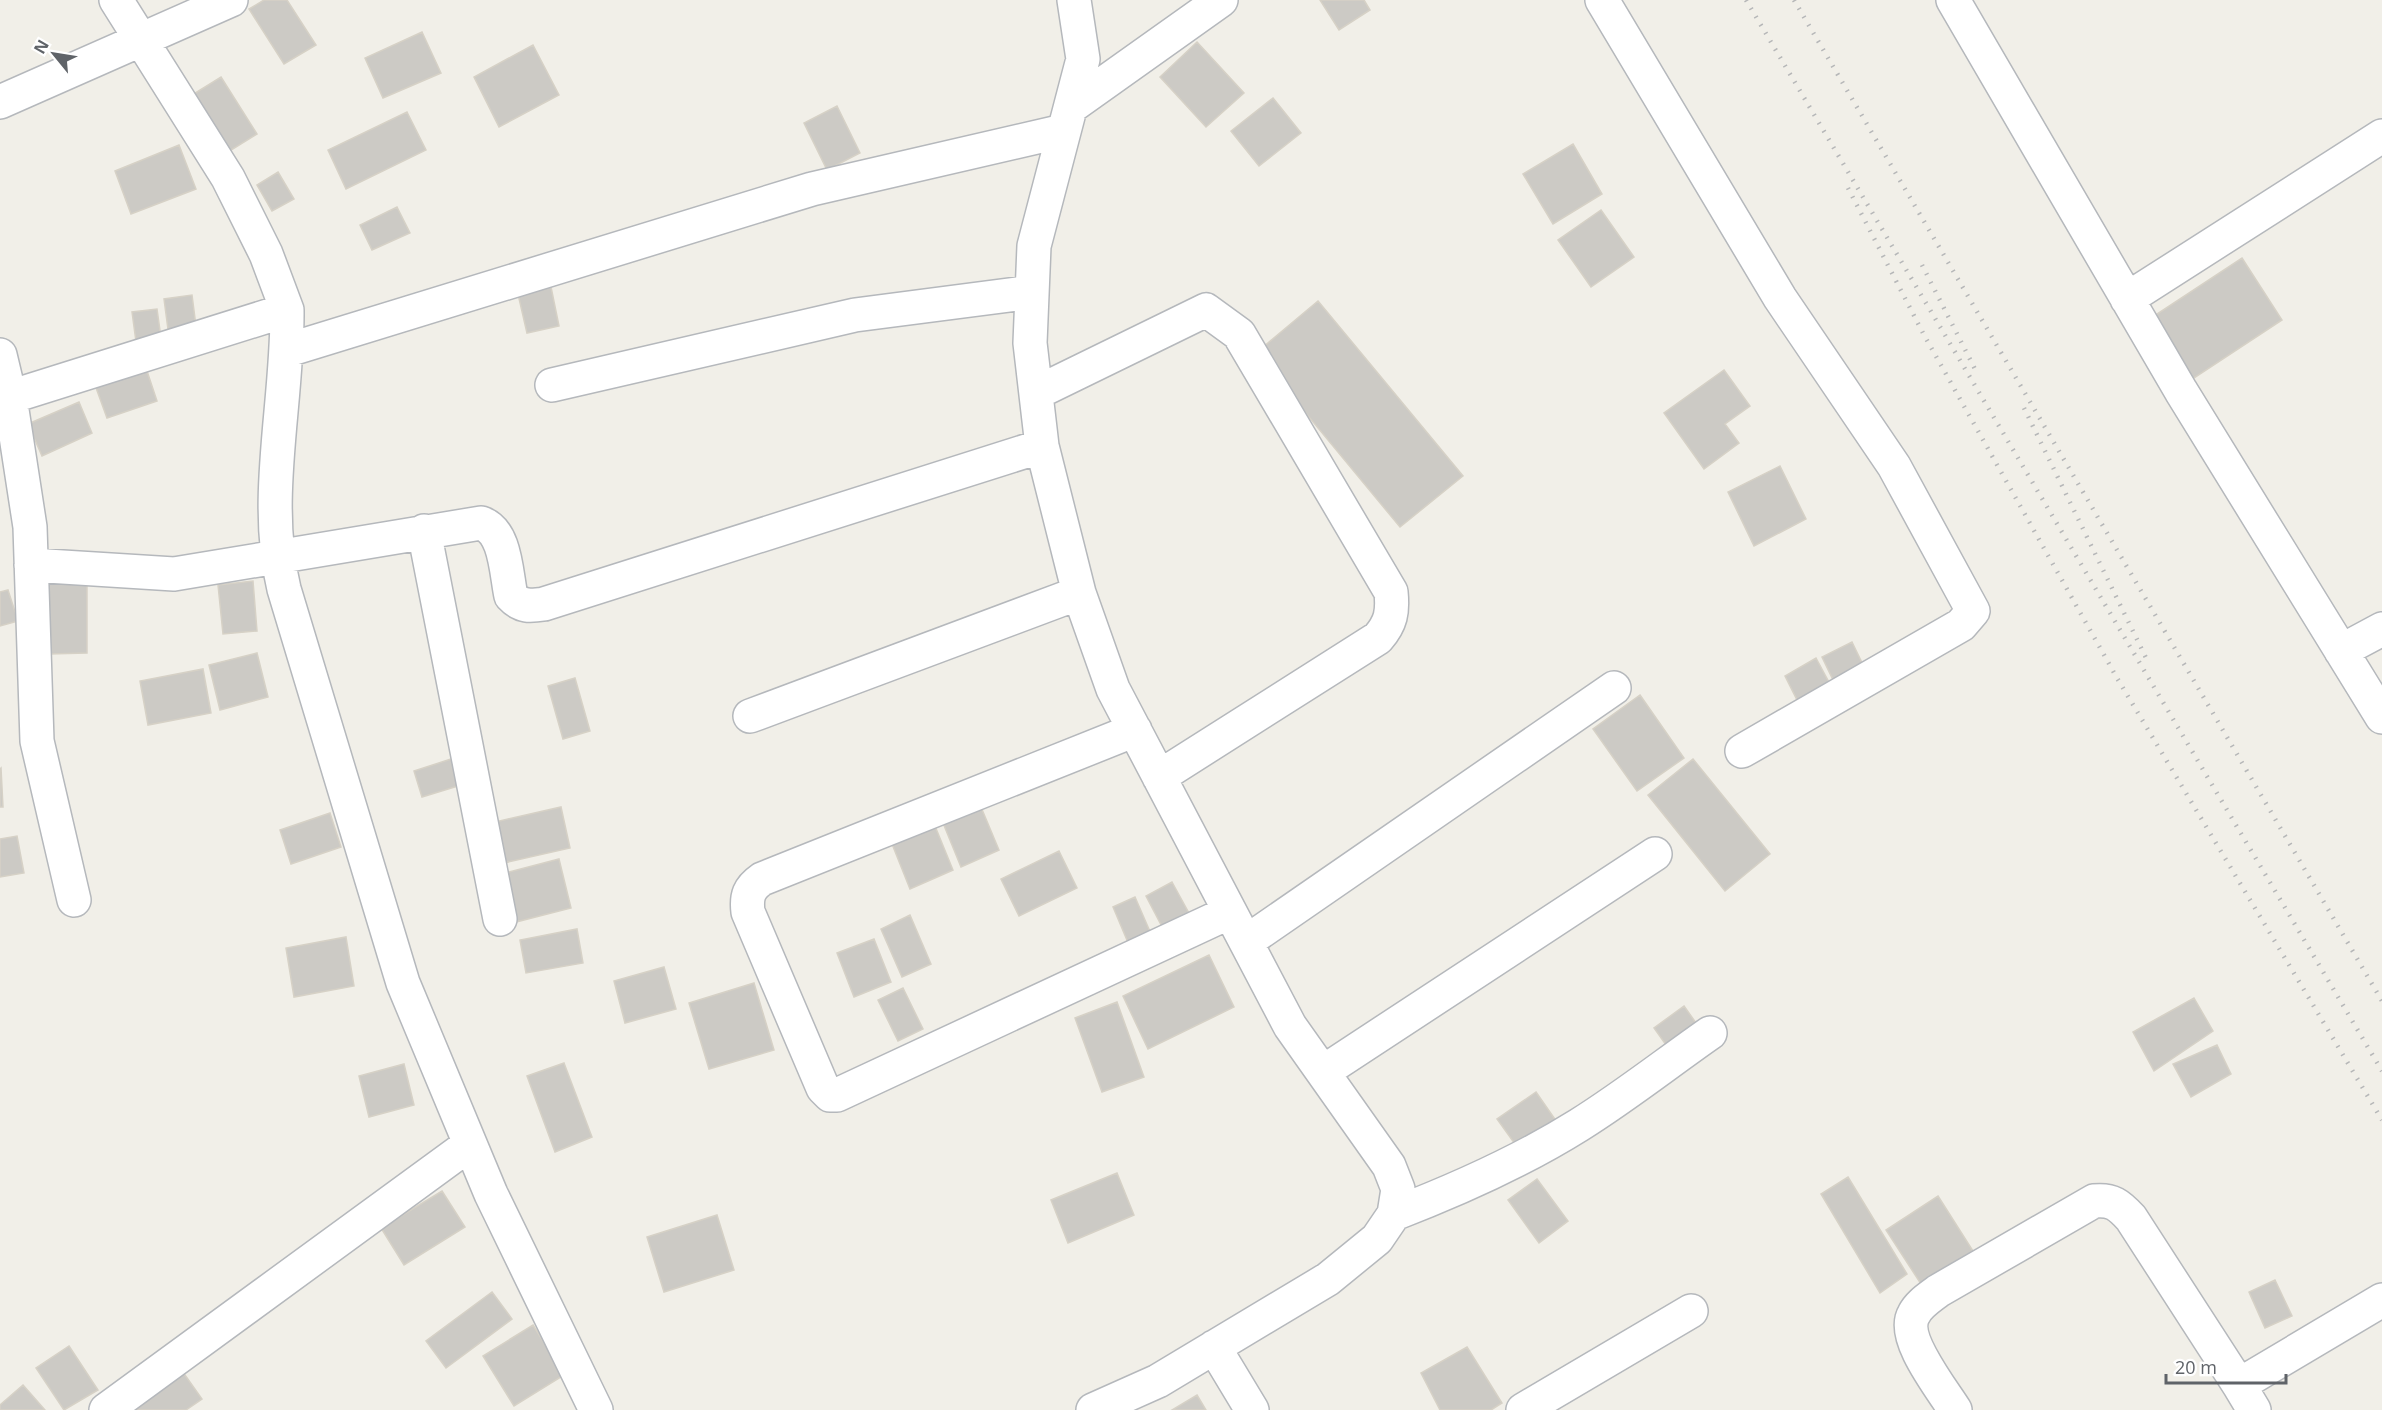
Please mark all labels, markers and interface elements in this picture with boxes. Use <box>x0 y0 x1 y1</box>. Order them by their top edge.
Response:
north arrow <box>24 24 84 84</box>
text: N <box>28 35 54 58</box>
scale bar <box>2166 1347 2286 1385</box>
text: 20 m <box>2175 1355 2217 1379</box>

